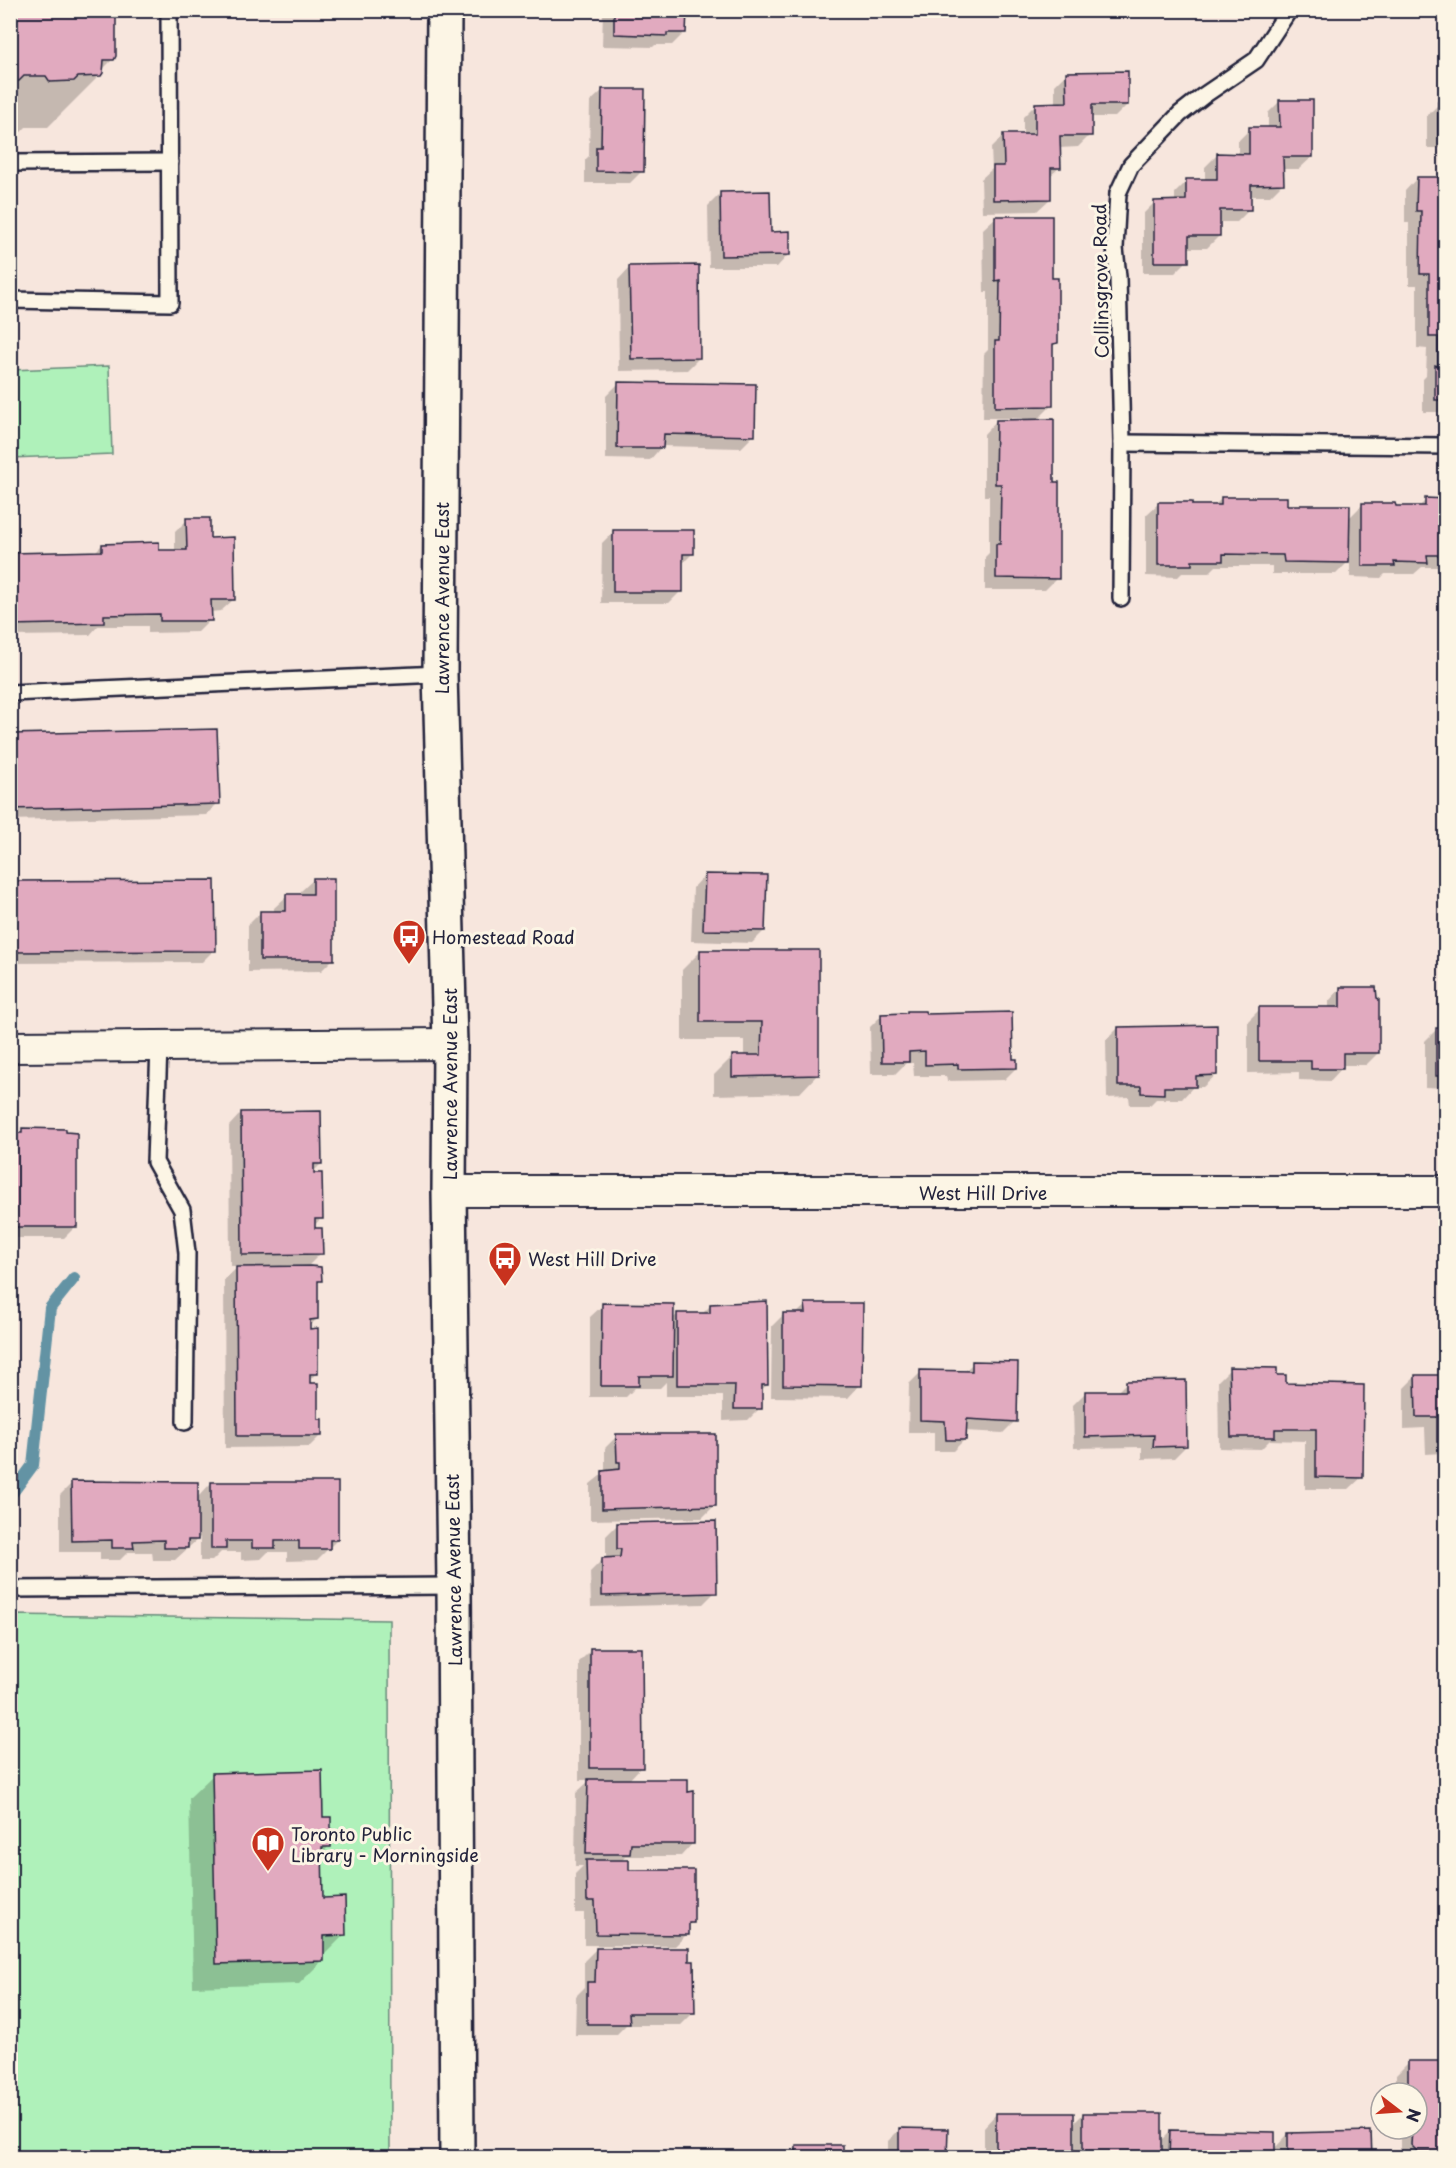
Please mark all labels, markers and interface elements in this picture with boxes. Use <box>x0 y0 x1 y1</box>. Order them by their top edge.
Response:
street label: Collinsgrove Road <box>1085 203 1115 359</box>
street label: Lawrence Avenue East <box>428 502 455 694</box>
bus stop icon: Homestead Road <box>391 918 427 965</box>
place label: Homestead Road <box>432 923 575 950</box>
street label: Lawrence Avenue East <box>436 988 463 1180</box>
street label: West Hill Drive <box>919 1179 1047 1206</box>
bus stop icon: West Hill Drive <box>487 1240 523 1287</box>
place label: West Hill Drive <box>528 1245 657 1272</box>
street label: Lawrence Avenue East <box>438 1474 468 1666</box>
place label: Toronto Public Library - Morningside <box>291 1820 479 1868</box>
library icon: Toronto Public Library - Morningside <box>250 1825 286 1872</box>
north arrow <box>1369 2081 1429 2141</box>
text: N <box>1401 2106 1428 2125</box>

